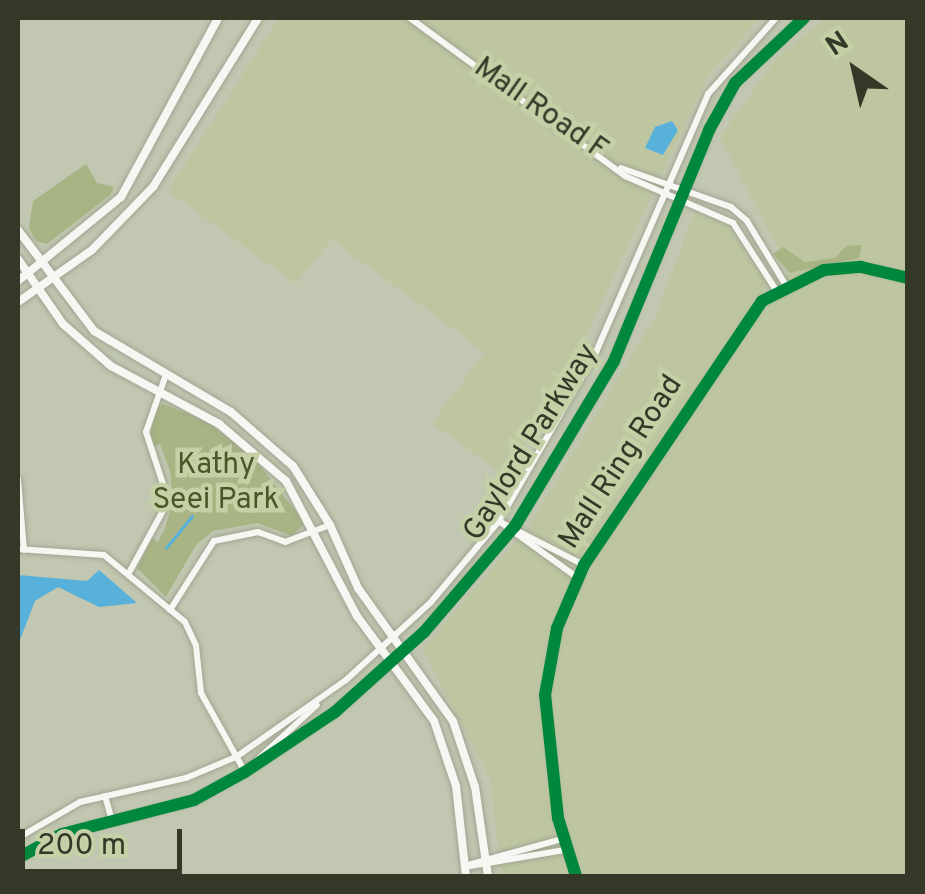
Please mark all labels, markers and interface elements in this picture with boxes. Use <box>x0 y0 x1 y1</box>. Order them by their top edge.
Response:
north arrow <box>805 20 905 120</box>
text: N <box>820 25 857 66</box>
street label: Mall Road F <box>466 51 614 169</box>
street label: Gaylord Parkway <box>457 338 607 548</box>
street label: Mall Ring Road <box>552 369 692 557</box>
park label: Kathy Seei Park <box>153 448 279 518</box>
scale bar <box>25 809 188 871</box>
text: 200 m <box>37 828 126 865</box>

